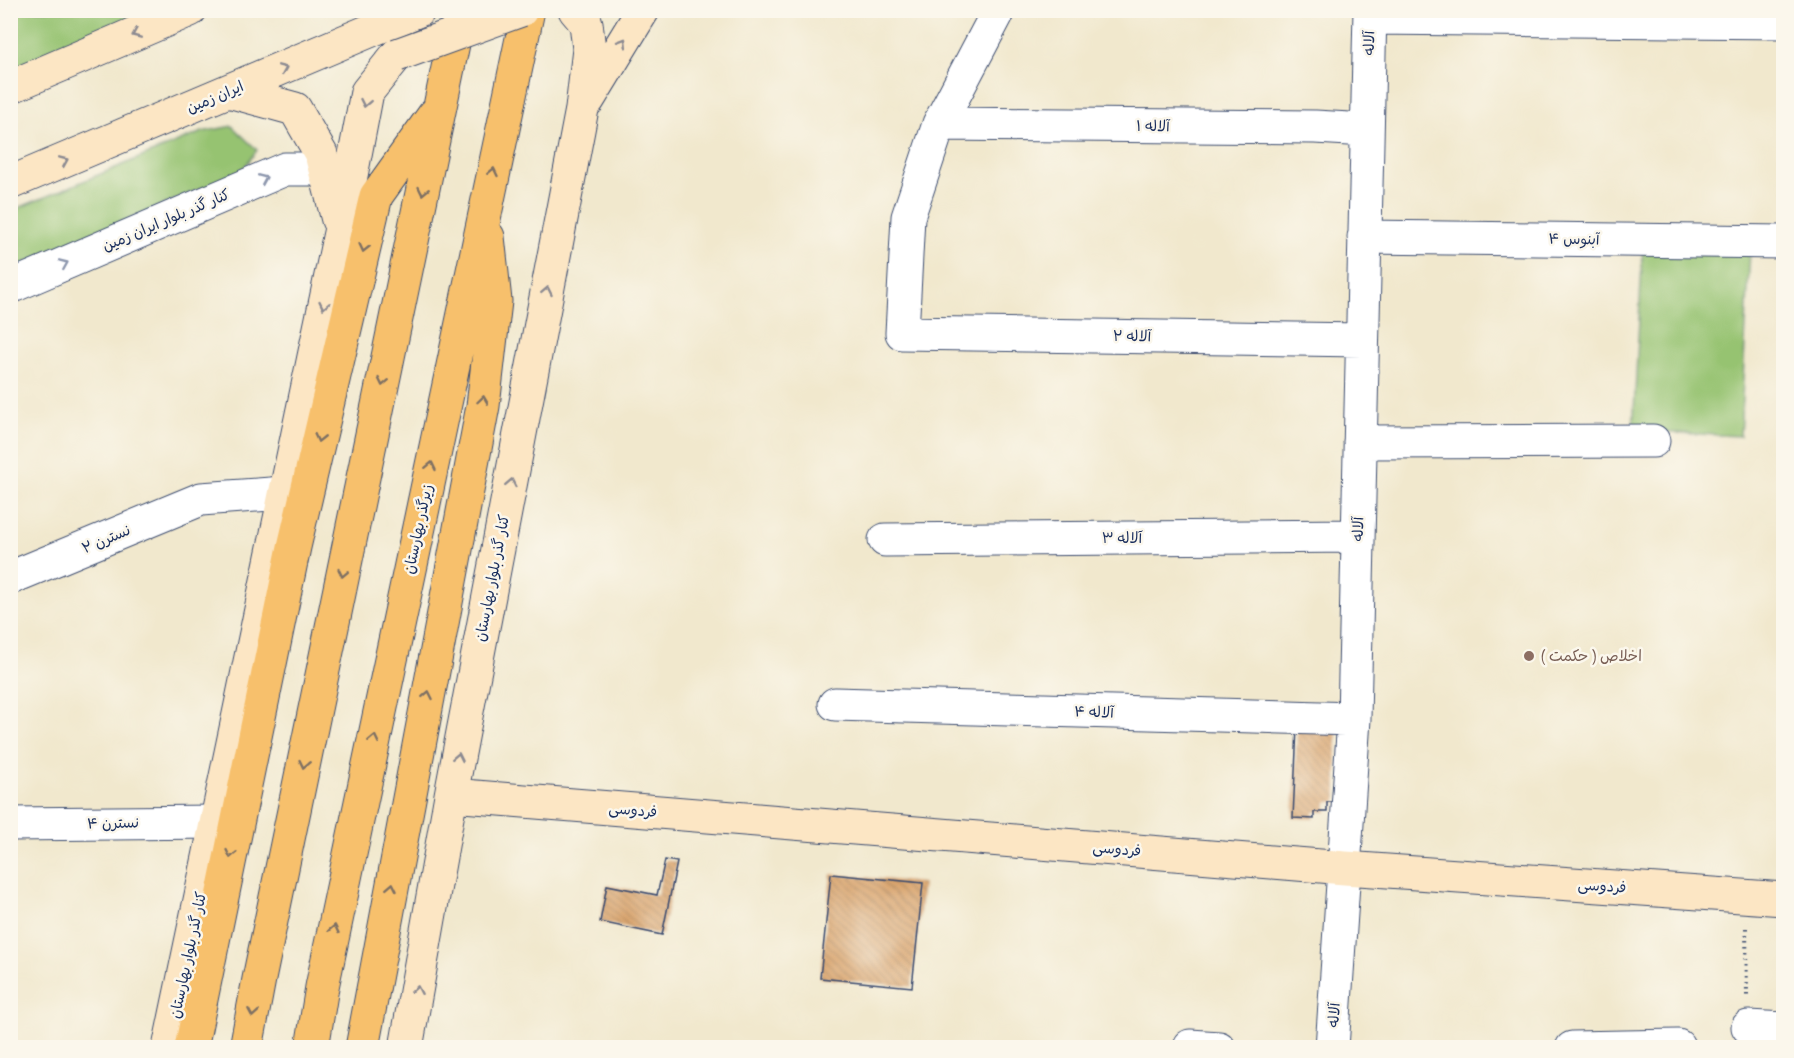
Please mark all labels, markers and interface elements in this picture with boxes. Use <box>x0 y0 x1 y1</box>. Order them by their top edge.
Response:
one-way arrow <box>131 26 142 38</box>
street label: آلاله <box>1359 29 1378 56</box>
one-way arrow <box>616 38 628 48</box>
one-way arrow <box>277 64 288 76</box>
street label: ایران زمین <box>183 76 246 117</box>
one-way arrow <box>359 98 372 108</box>
street label: آلاله ۱ <box>1136 116 1171 135</box>
one-way arrow <box>58 156 69 168</box>
one-way arrow <box>486 167 499 177</box>
one-way arrow <box>257 174 268 186</box>
street label: کنار گذر بلوار ایران زمین <box>99 184 232 255</box>
one-way arrow <box>417 186 430 196</box>
street label: آبنوس ۴ <box>1548 229 1601 249</box>
one-way arrow <box>358 242 371 252</box>
one-way arrow <box>58 259 69 271</box>
one-way arrow <box>540 286 553 296</box>
one-way arrow <box>318 300 331 310</box>
street label: آلاله ۲ <box>1113 326 1153 345</box>
one-way arrow <box>377 377 390 387</box>
one-way arrow <box>477 396 489 405</box>
one-way arrow <box>314 432 327 442</box>
one-way arrow <box>424 461 437 471</box>
one-way arrow <box>504 478 517 488</box>
street label: زیرگذر بهارستان <box>399 482 436 575</box>
street label: کنار گذر بلوار بهارستان <box>470 513 513 643</box>
street label: آلاله <box>1348 515 1367 542</box>
street label: نسترن ۲ <box>79 520 133 557</box>
street label: آلاله ۳ <box>1102 528 1144 547</box>
one-way arrow <box>337 568 350 578</box>
place label: اخلاص ( حکمت ) <box>1541 646 1642 665</box>
marker: اخلاص ( حکمت ) <box>1522 649 1536 663</box>
one-way arrow <box>421 691 434 701</box>
street label: آلاله ۴ <box>1074 701 1115 722</box>
one-way arrow <box>367 734 380 744</box>
one-way arrow <box>451 752 464 762</box>
one-way arrow <box>298 759 311 769</box>
street label: فردوسی <box>608 798 658 822</box>
street label: نسترن ۴ <box>87 813 139 832</box>
street label: فردوسی <box>1092 837 1142 861</box>
one-way arrow <box>225 849 238 859</box>
street label: فردوسی <box>1577 874 1627 898</box>
one-way arrow <box>385 882 398 892</box>
street label: کنار گذر بلوار بهارستان <box>165 890 210 1020</box>
one-way arrow <box>327 925 340 935</box>
one-way arrow <box>410 985 422 995</box>
street label: آلاله <box>1323 1001 1344 1028</box>
one-way arrow <box>247 1009 259 1018</box>

